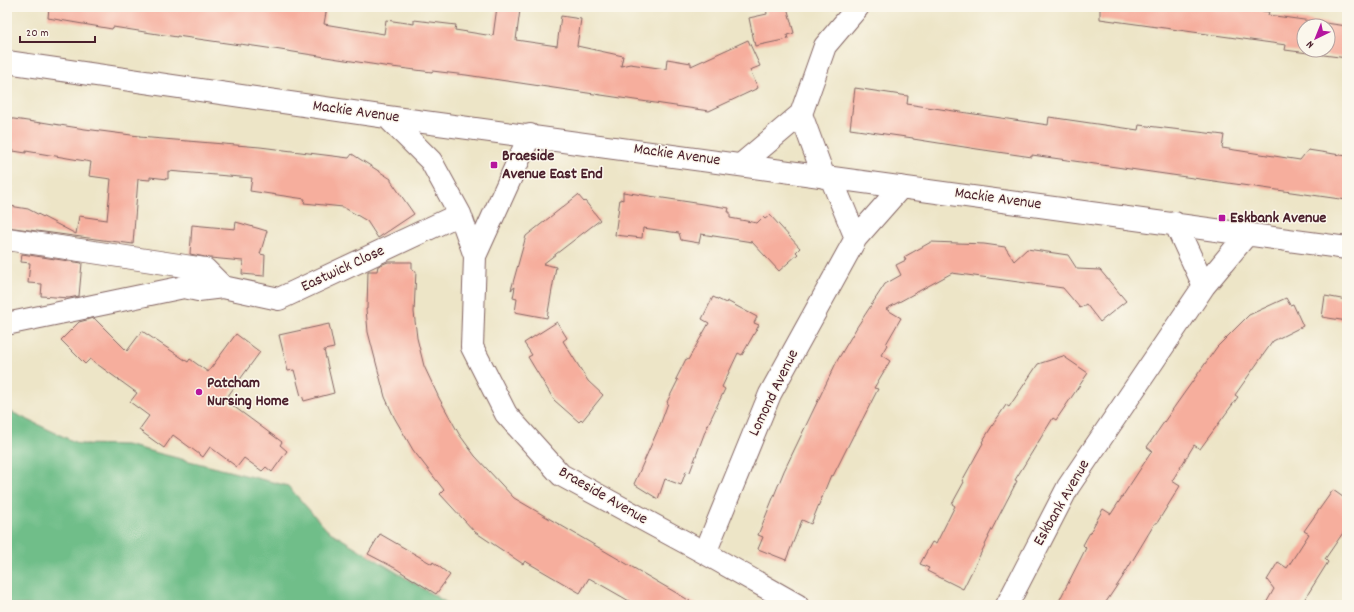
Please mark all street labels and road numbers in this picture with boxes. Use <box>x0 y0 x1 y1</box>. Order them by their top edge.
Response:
street label: Mackie Avenue <box>311 95 401 129</box>
street label: Mackie Avenue <box>632 138 722 172</box>
street label: Mackie Avenue <box>953 182 1043 216</box>
street label: Eastwick Close <box>297 240 389 298</box>
street label: Lomond Avenue <box>743 346 805 440</box>
street label: Eskbank Avenue <box>1028 456 1096 550</box>
street label: Braeside Avenue <box>554 461 652 531</box>

